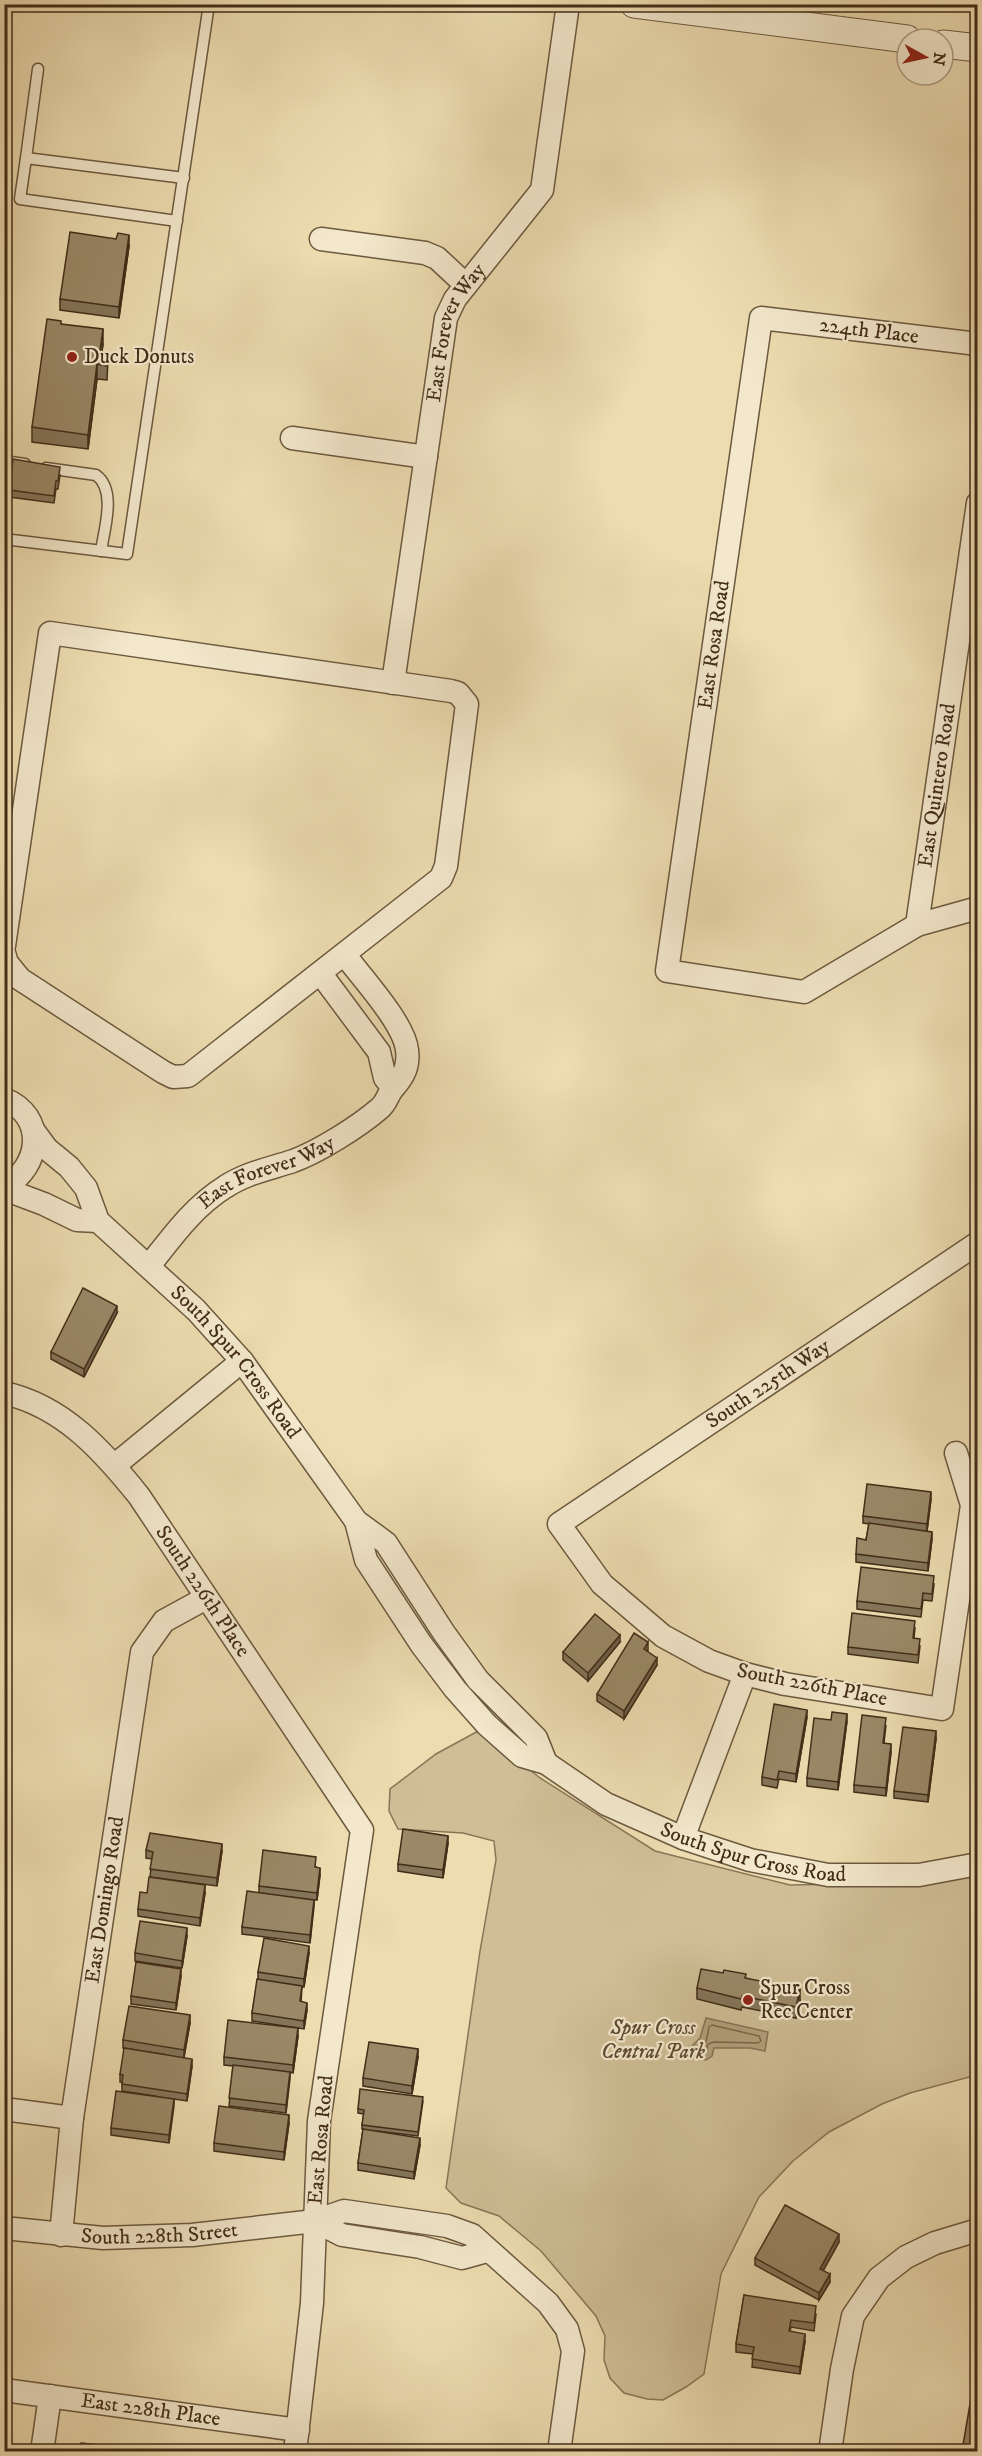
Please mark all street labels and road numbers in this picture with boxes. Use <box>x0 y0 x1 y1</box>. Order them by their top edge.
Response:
street label: East Forever Way <box>421 257 492 404</box>
street label: 224th Place <box>818 312 921 350</box>
street label: East Rosa Road <box>692 578 736 711</box>
street label: East Quintero Road <box>912 701 962 869</box>
street label: East Forever Way <box>193 1129 340 1215</box>
street label: South Spur Cross Road <box>165 1280 307 1444</box>
street label: South 225th Way <box>701 1332 836 1435</box>
street label: South 226th Place <box>150 1521 256 1662</box>
street label: South 226th Place <box>735 1658 890 1712</box>
street label: East Domingo Road <box>79 1814 130 1985</box>
street label: South Spur Cross Road <box>656 1817 847 1888</box>
street label: East Rosa Road <box>302 2074 340 2206</box>
street label: South 228th Street <box>80 2217 239 2251</box>
street label: East 228th Place <box>79 2388 222 2432</box>

